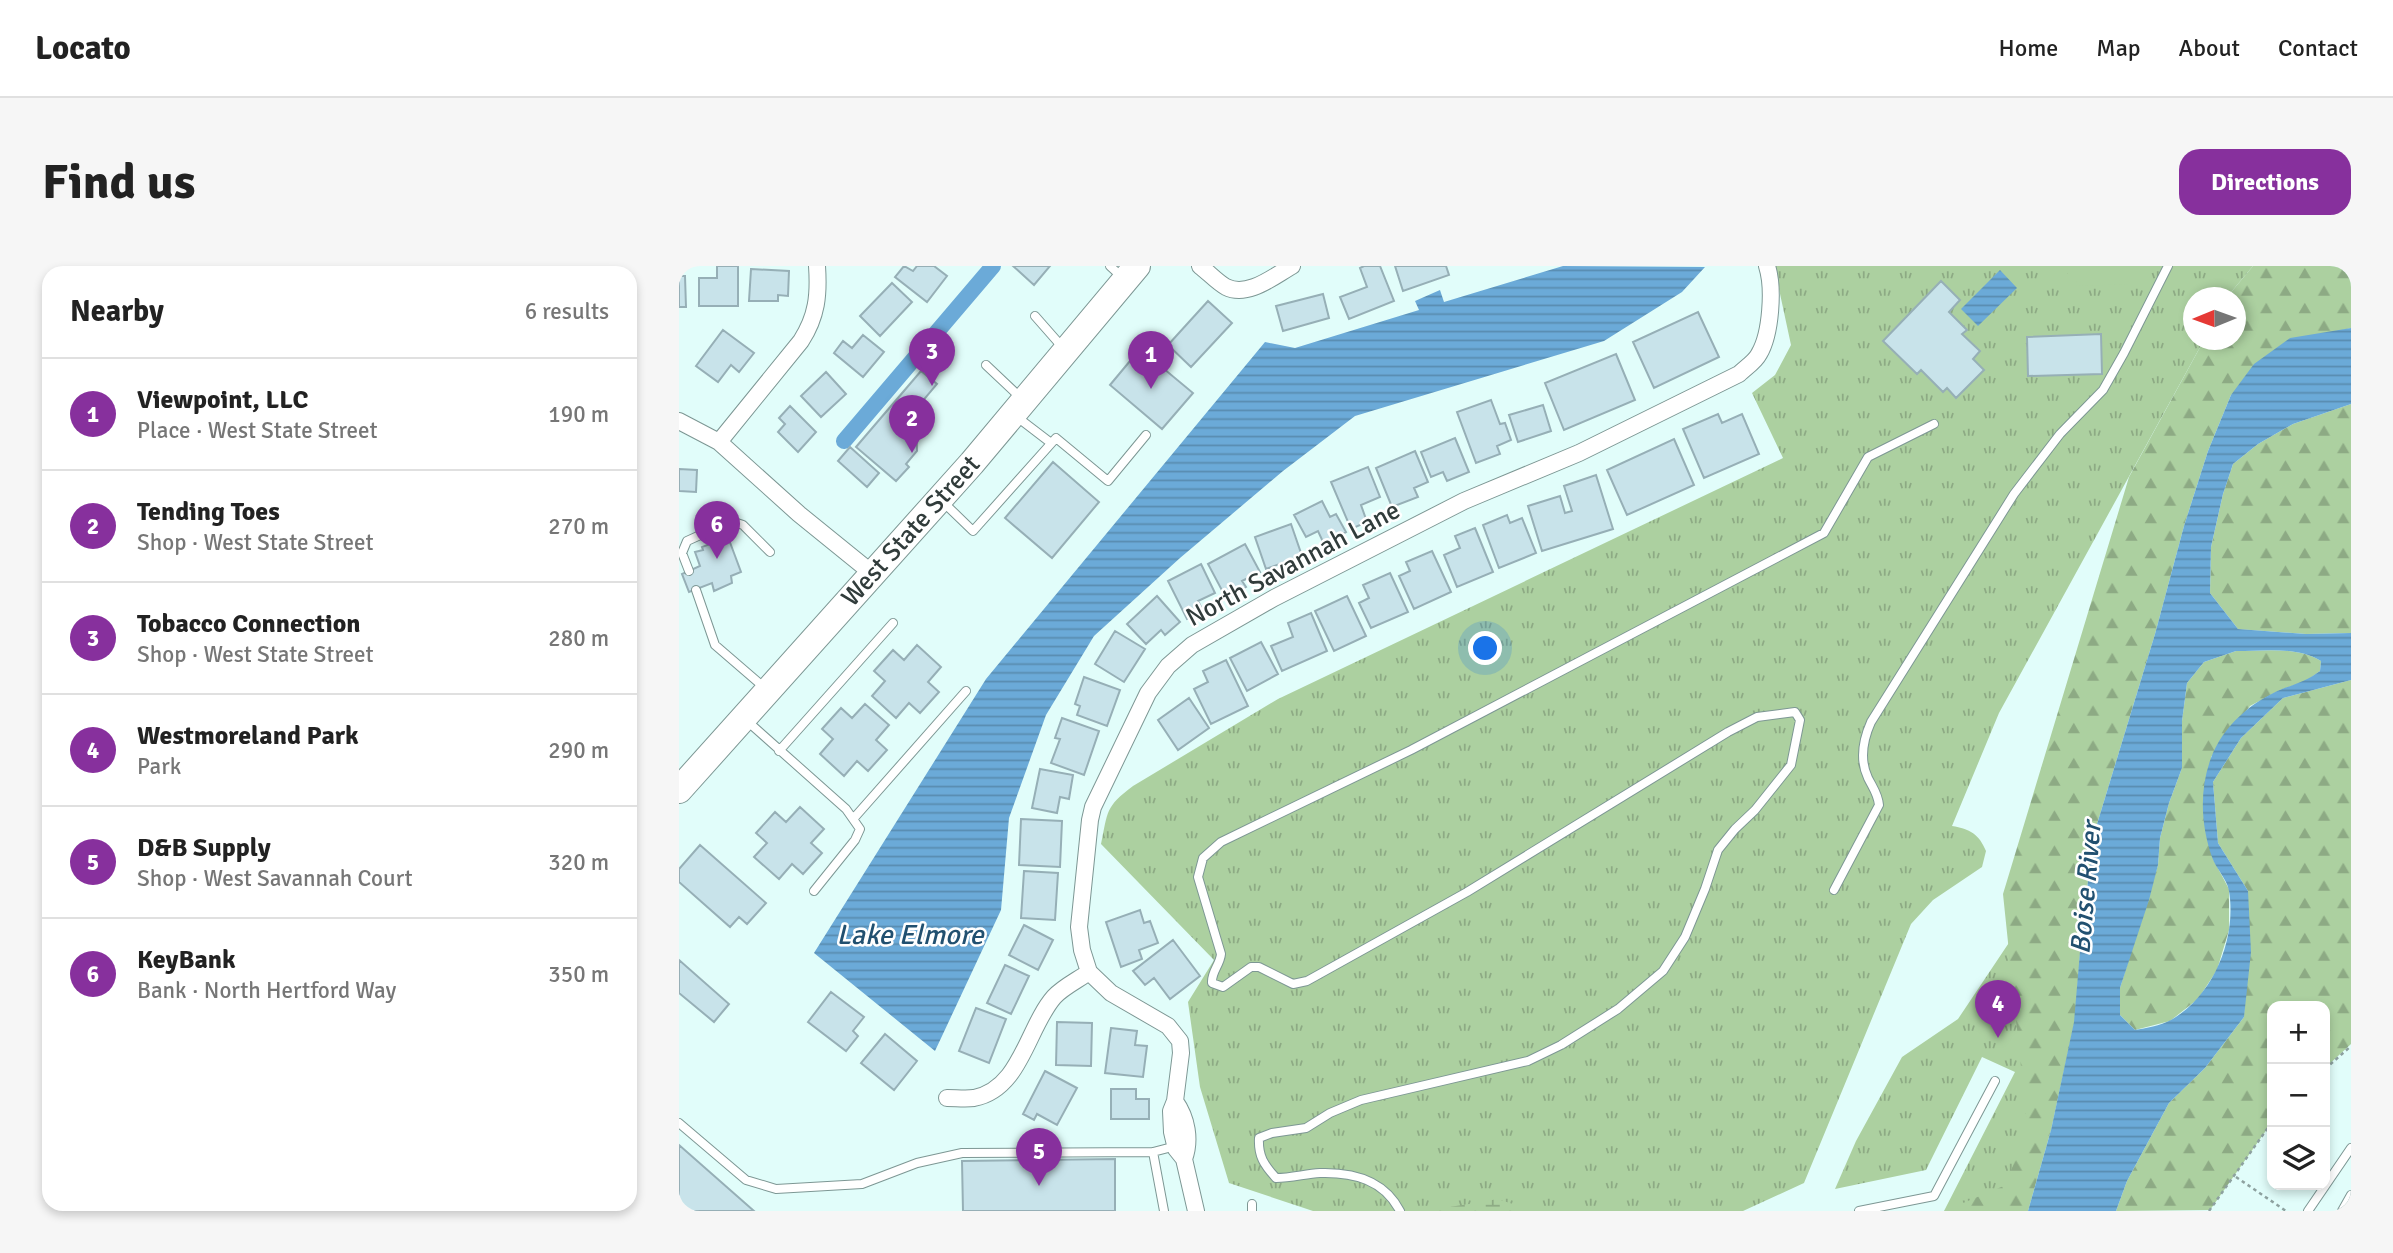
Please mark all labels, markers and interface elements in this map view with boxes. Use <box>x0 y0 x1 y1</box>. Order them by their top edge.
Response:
text: Locato <box>35 28 131 69</box>
text: Home <box>1998 33 2058 63</box>
text: Map <box>2096 33 2141 63</box>
text: About <box>2179 33 2240 63</box>
text: Contact <box>2278 33 2358 63</box>
button: Directions <box>2179 149 2351 215</box>
text: Find us <box>42 152 195 212</box>
north arrow <box>2183 287 2246 350</box>
text: Nearby <box>70 293 164 330</box>
text: 6 results <box>525 297 609 326</box>
pin: 3 <box>909 328 955 386</box>
pin: 1 <box>1128 331 1174 389</box>
text: Viewpoint, LLC <box>137 384 308 416</box>
pin: 2 <box>889 395 935 453</box>
text: 1 <box>87 400 99 429</box>
text: 190 m <box>548 400 609 429</box>
text: Place · West State Street <box>137 416 378 445</box>
street label: West State Street <box>835 449 987 613</box>
street label: North Savannah Lane <box>1181 494 1405 634</box>
text: Tending Toes <box>137 496 280 528</box>
pin: 6 <box>694 501 740 559</box>
text: 2 <box>87 512 99 541</box>
text: 270 m <box>548 512 609 541</box>
text: Shop · West State Street <box>137 528 373 557</box>
text: Tobacco Connection <box>137 608 361 640</box>
text: 3 <box>87 624 99 653</box>
text: 280 m <box>548 624 609 653</box>
your location <box>1468 631 1502 665</box>
text: Shop · West State Street <box>137 640 373 669</box>
text: Westmoreland Park <box>137 720 359 752</box>
text: 4 <box>87 736 99 765</box>
text: 290 m <box>548 736 609 765</box>
text: Park <box>137 752 181 781</box>
water label: Boise River <box>2063 817 2109 955</box>
text: D&B Supply <box>137 832 271 864</box>
text: 5 <box>87 848 99 877</box>
text: 320 m <box>548 848 609 877</box>
text: Shop · West Savannah Court <box>137 864 413 893</box>
water label: Lake Elmore <box>837 918 985 952</box>
text: KeyBank <box>137 944 236 976</box>
text: 6 <box>87 960 99 989</box>
text: 350 m <box>548 960 609 989</box>
text: Bank · North Hertford Way <box>137 976 396 1005</box>
pin: 4 <box>1975 980 2021 1038</box>
map controls <box>2267 1001 2330 1190</box>
button: + <box>2267 1001 2330 1064</box>
button: − <box>2267 1064 2330 1127</box>
button: layers <box>2267 1127 2330 1190</box>
pin: 5 <box>1016 1128 1062 1186</box>

